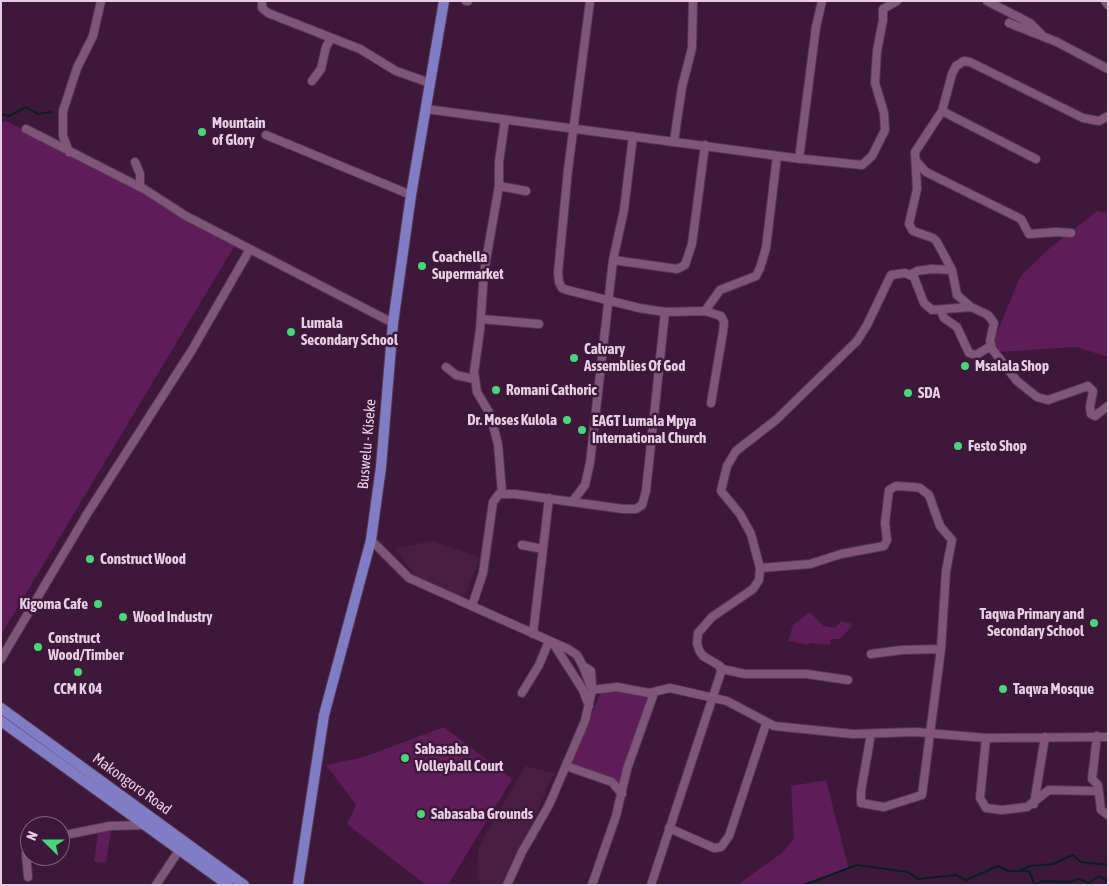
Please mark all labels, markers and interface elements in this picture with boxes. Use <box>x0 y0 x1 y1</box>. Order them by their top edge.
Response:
place label: Mountain of Glory <box>212 114 266 149</box>
marker: Mountain of Glory <box>196 126 208 138</box>
place label: Coachella Supermarket <box>432 248 504 283</box>
marker: Coachella Supermarket <box>416 260 428 272</box>
place label: Lumala Secondary School <box>301 314 398 349</box>
marker: Lumala Secondary School <box>285 326 297 338</box>
place label: Calvary Assemblies Of God <box>584 340 685 375</box>
marker: Calvary Assemblies Of God <box>568 352 580 364</box>
place label: Msalala Shop <box>975 357 1049 375</box>
marker: Msalala Shop <box>959 360 971 372</box>
place label: Romani Cathoric <box>506 381 597 399</box>
marker: Romani Cathoric <box>490 384 502 396</box>
place label: SDA <box>918 384 940 402</box>
marker: SDA <box>902 387 914 399</box>
street label: Buswelu - Kiseke <box>354 398 380 490</box>
place label: Dr. Moses Kulola <box>467 411 557 429</box>
place label: EAGT Lumala Mpya International Church <box>592 412 706 447</box>
marker: Dr. Moses Kulola <box>561 414 573 426</box>
marker: EAGT Lumala Mpya International Church <box>576 424 588 436</box>
place label: Festo Shop <box>968 437 1027 455</box>
marker: Festo Shop <box>952 440 964 452</box>
place label: Construct Wood <box>100 550 186 568</box>
marker: Construct Wood <box>84 553 96 565</box>
place label: Kigoma Cafe <box>19 595 88 613</box>
marker: Kigoma Cafe <box>92 598 104 610</box>
place label: Taqwa Primary and Secondary School <box>980 605 1084 640</box>
place label: Wood Industry <box>133 608 212 626</box>
marker: Wood Industry <box>117 611 129 623</box>
marker: Taqwa Primary and Secondary School <box>1088 617 1100 629</box>
place label: Construct Wood/Timber <box>48 629 124 664</box>
marker: Construct Wood/Timber <box>32 641 44 653</box>
marker: CCM K 04 <box>72 666 84 678</box>
place label: CCM K 04 <box>54 680 102 698</box>
place label: Taqwa Mosque <box>1013 680 1094 698</box>
marker: Taqwa Mosque <box>997 683 1009 695</box>
place label: Sabasaba Volleyball Court <box>415 740 503 775</box>
street label: Makongoro Road <box>89 749 175 819</box>
marker: Sabasaba Volleyball Court <box>399 752 411 764</box>
place label: Sabasaba Grounds <box>431 805 533 823</box>
marker: Sabasaba Grounds <box>415 808 427 820</box>
north arrow <box>20 816 70 866</box>
text: N <box>23 829 41 843</box>

